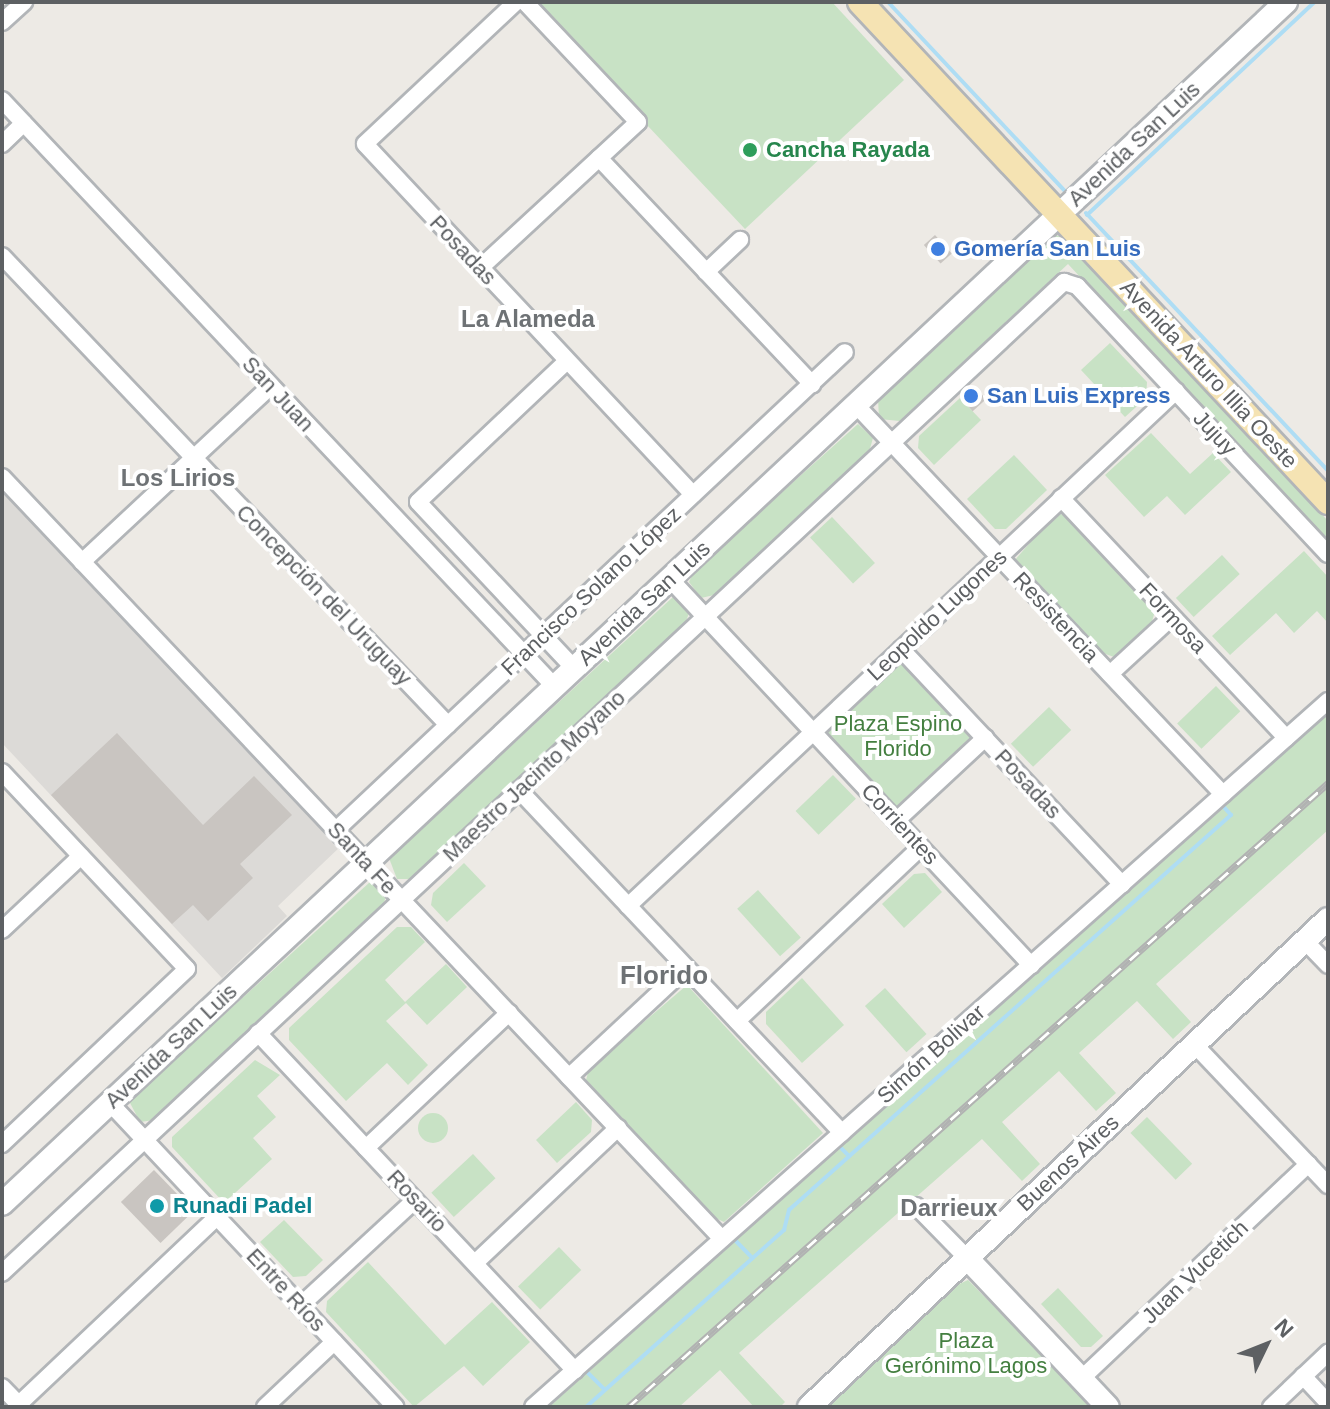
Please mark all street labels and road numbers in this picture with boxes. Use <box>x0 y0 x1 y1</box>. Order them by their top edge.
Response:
street label: Avenida San Luis <box>1063 76 1205 212</box>
street label: Posadas <box>424 210 502 290</box>
street label: Avenida Arturo Illia Oeste <box>1114 274 1304 474</box>
street label: San Juan <box>237 351 319 437</box>
street label: Jujuy <box>1188 405 1242 461</box>
street label: Concepción del Uruguay <box>231 499 417 691</box>
street label: Francisco Solano López <box>496 501 686 681</box>
street label: Avenida San Luis <box>573 535 715 671</box>
street label: Leopoldo Lugones <box>862 544 1012 686</box>
street label: Resistencia <box>1008 566 1104 668</box>
street label: Formosa <box>1134 577 1212 659</box>
street label: Maestro Jacinto Moyano <box>437 685 631 867</box>
street label: Posadas <box>989 744 1067 824</box>
street label: Corrientes <box>856 778 944 870</box>
street label: Santa Fe <box>322 816 402 900</box>
street label: Avenida San Luis <box>100 978 242 1114</box>
street label: Simón Bolivar <box>872 999 990 1109</box>
street label: Buenos Aires <box>1011 1109 1125 1217</box>
street label: Rosario <box>381 1164 453 1238</box>
street label: Juan Vucetich <box>1136 1215 1254 1329</box>
street label: Entre Ríos <box>241 1243 331 1337</box>

